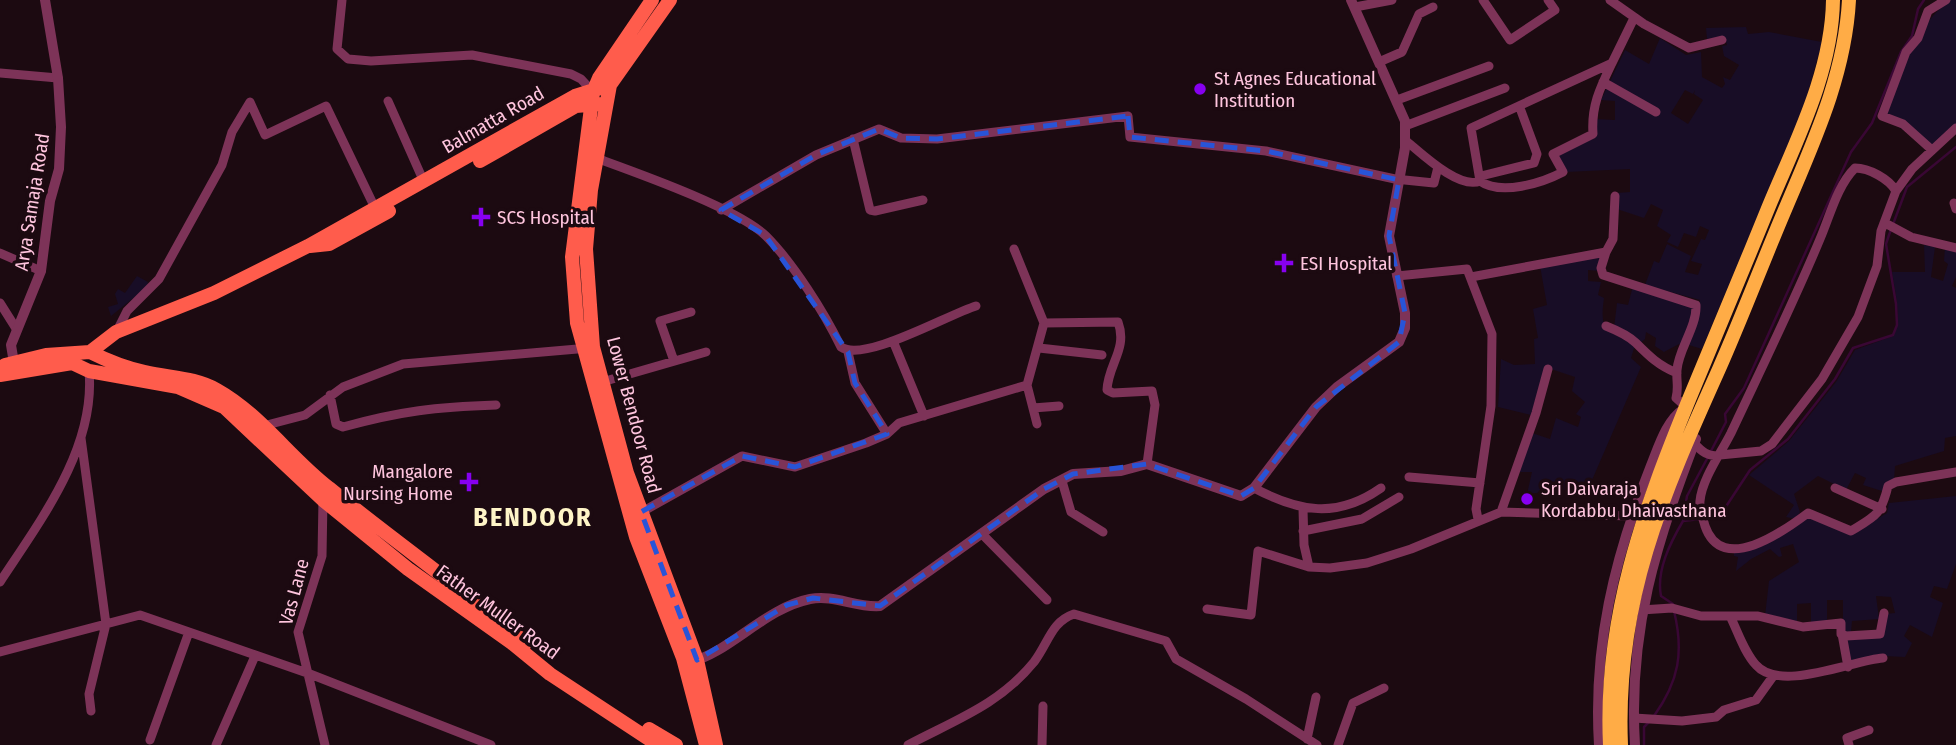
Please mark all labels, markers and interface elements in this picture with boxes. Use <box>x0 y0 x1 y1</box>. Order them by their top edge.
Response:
place label: St Agnes Educational Institution <box>1214 67 1376 112</box>
marker: St Agnes Educational Institution <box>1192 81 1208 97</box>
street label: Balmatta Road <box>438 82 548 158</box>
street label: Arya Samaja Road <box>10 132 54 272</box>
place label: SCS Hospital <box>497 206 595 229</box>
marker: SCS Hospital <box>471 207 491 227</box>
place label: ESI Hospital <box>1300 252 1392 275</box>
marker: ESI Hospital <box>1274 253 1294 273</box>
street label: Lower Bendoor Road <box>602 334 666 496</box>
place label: Mangalore Nursing Home <box>343 460 453 505</box>
marker: Mangalore Nursing Home <box>459 472 479 492</box>
place label: Sri Daivaraja Kordabbu Dhaivasthana <box>1541 477 1726 522</box>
marker: Sri Daivaraja Kordabbu Dhaivasthana <box>1519 491 1535 507</box>
district label: BENDOOR <box>473 502 593 533</box>
street label: Vas Lane <box>274 556 314 628</box>
street label: Father Muller Road <box>432 560 564 664</box>

